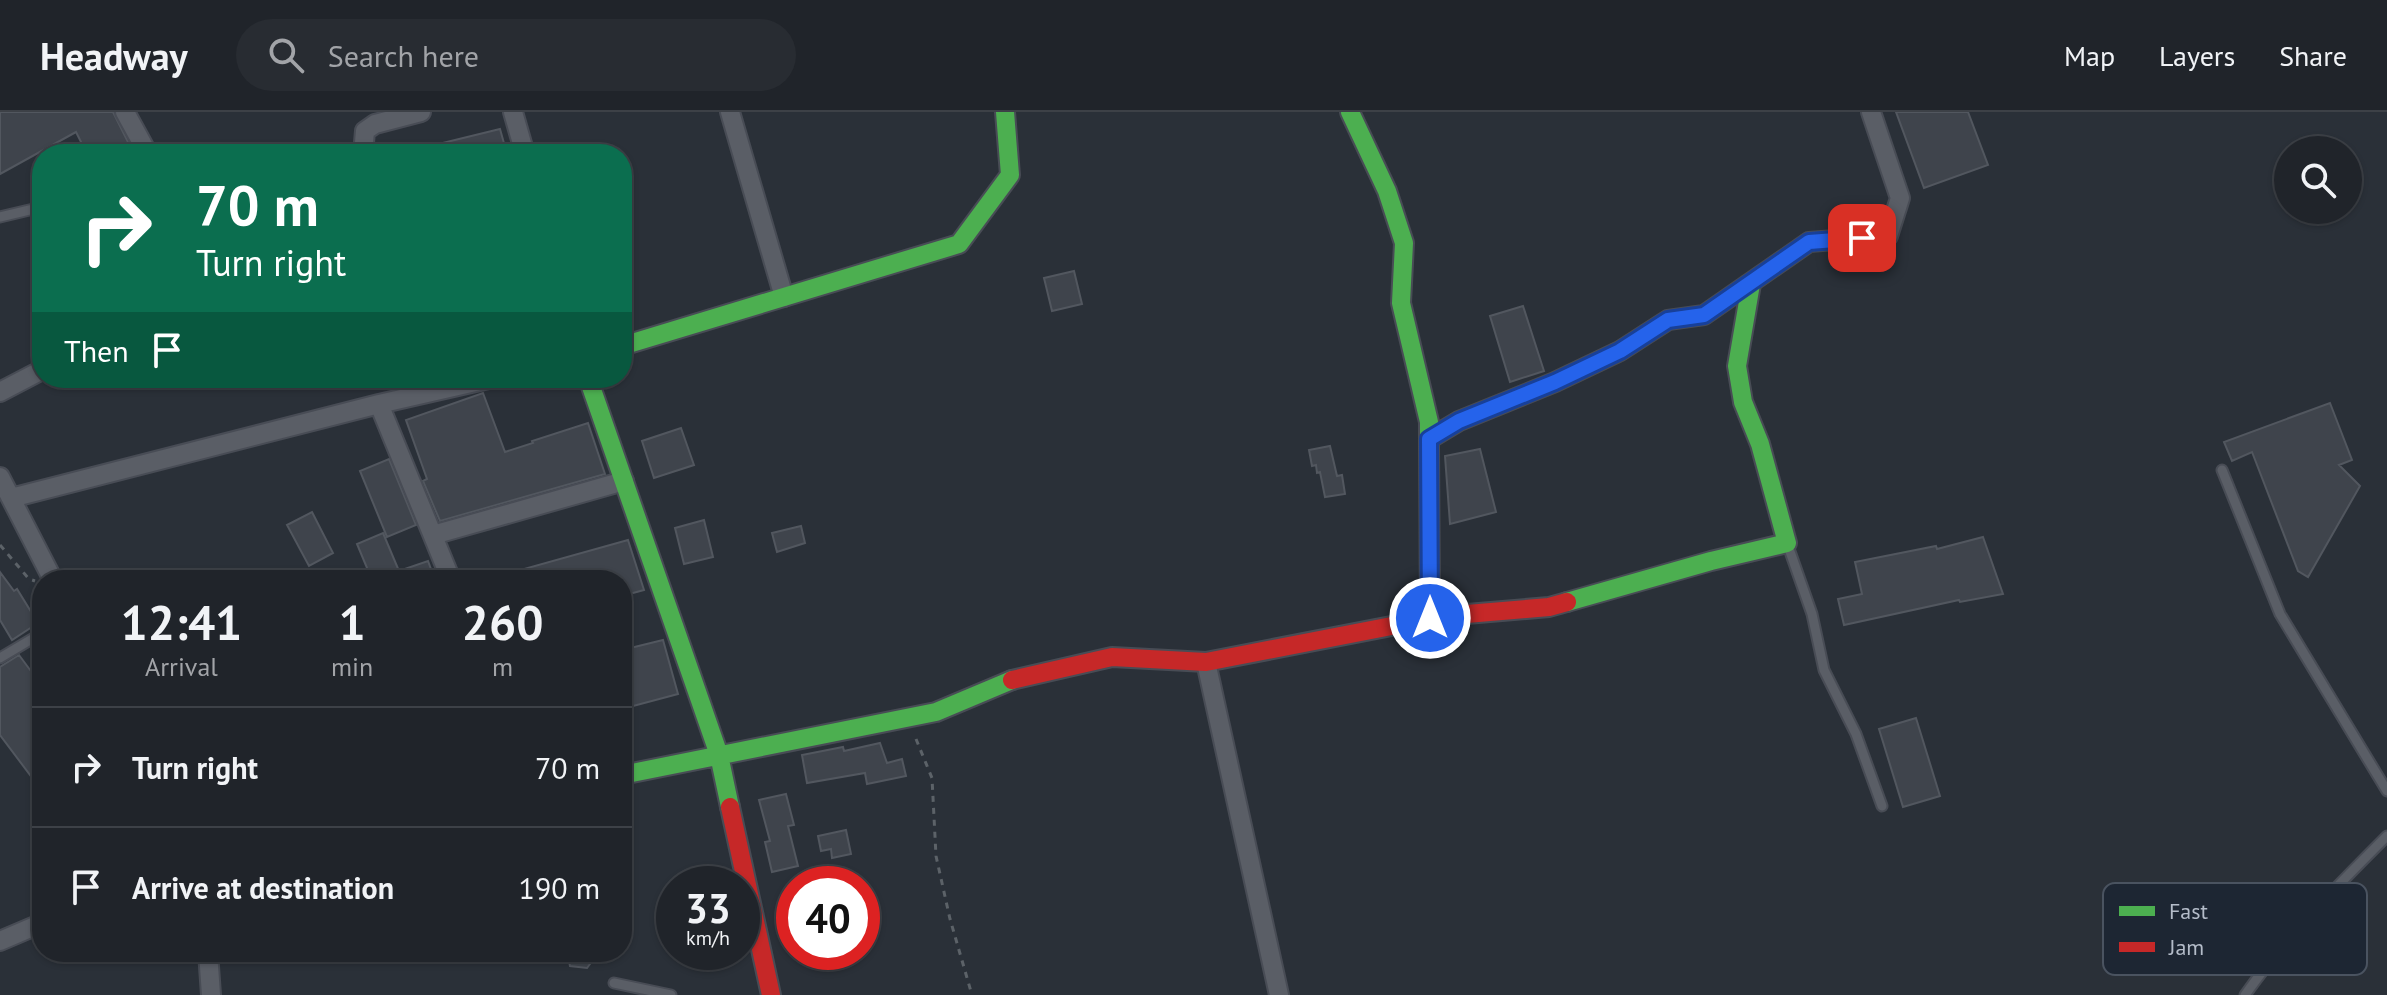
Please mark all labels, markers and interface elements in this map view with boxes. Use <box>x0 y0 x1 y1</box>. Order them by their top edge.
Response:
search box <box>236 19 796 91</box>
text: Headway <box>40 31 188 80</box>
icon: search <box>264 33 308 77</box>
text: Search here <box>328 36 479 75</box>
text: Map <box>2064 37 2115 74</box>
text: Layers <box>2159 37 2235 74</box>
text: Share <box>2279 37 2347 74</box>
map controls <box>2274 136 2362 224</box>
button: search <box>2274 136 2362 224</box>
text: 70 m <box>196 169 319 241</box>
icon: right <box>64 176 168 280</box>
pin <box>1828 204 1896 272</box>
icon: arrive <box>1840 216 1884 260</box>
text: Turn right <box>196 239 346 286</box>
icon: arrive <box>145 328 189 372</box>
text: Then <box>64 331 129 370</box>
position arrow <box>1388 576 1472 660</box>
text: 12:41 <box>121 591 242 653</box>
text: 1 <box>338 591 366 653</box>
text: 260 <box>462 591 543 653</box>
text: Arrival <box>145 650 218 683</box>
text: min <box>331 650 373 683</box>
text: m <box>492 650 513 683</box>
icon: right <box>64 745 108 789</box>
text: Turn right <box>132 748 258 787</box>
text: 70 m <box>535 748 600 787</box>
icon: arrive <box>64 865 108 909</box>
speed limit sign: 40 <box>776 866 880 970</box>
text: Arrive at destination <box>132 868 394 907</box>
text: 190 m <box>519 868 600 907</box>
text: 33 <box>685 882 731 934</box>
legend <box>2103 883 2367 975</box>
text: Fast <box>2169 897 2209 925</box>
text: km/h <box>686 925 730 951</box>
text: Jam <box>2168 933 2204 961</box>

